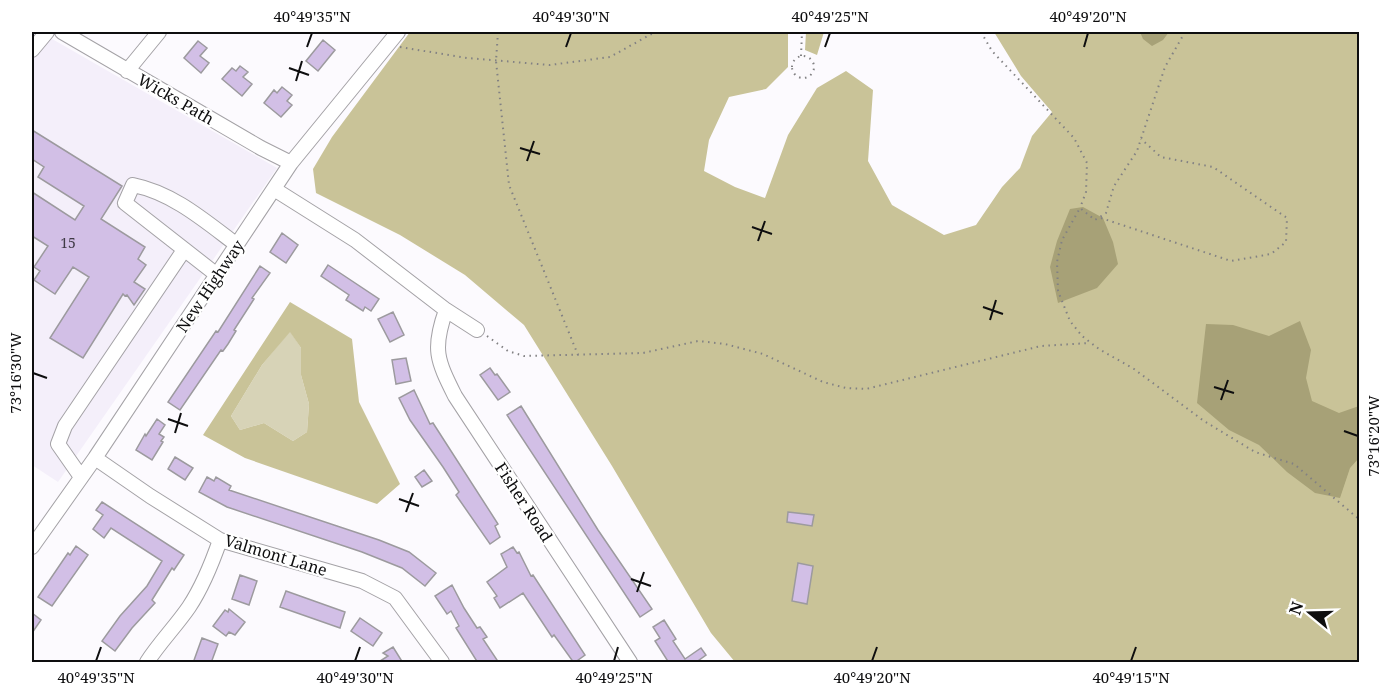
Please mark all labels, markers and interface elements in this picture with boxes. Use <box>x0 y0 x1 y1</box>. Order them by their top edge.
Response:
text: 40°49'35"N <box>273 6 351 26</box>
text: 40°49'30"N <box>532 6 610 26</box>
text: 40°49'25"N <box>791 6 869 26</box>
text: 40°49'20"N <box>1049 6 1127 26</box>
street label: Wicks Path <box>134 68 218 130</box>
house number: 15 <box>60 233 76 252</box>
street label: New Highway <box>171 235 250 336</box>
text: 73°16'30"W <box>5 332 25 414</box>
text: 73°16'20"W <box>1363 395 1383 477</box>
street label: Fisher Road <box>490 458 558 546</box>
street label: Valmont Lane <box>222 529 330 581</box>
north arrow <box>1280 583 1340 643</box>
text: N <box>1283 598 1308 618</box>
text: 40°49'35"N <box>57 667 135 687</box>
text: 40°49'30"N <box>316 667 394 687</box>
text: 40°49'25"N <box>575 667 653 687</box>
text: 40°49'20"N <box>833 667 911 687</box>
text: 40°49'15"N <box>1092 667 1170 687</box>

